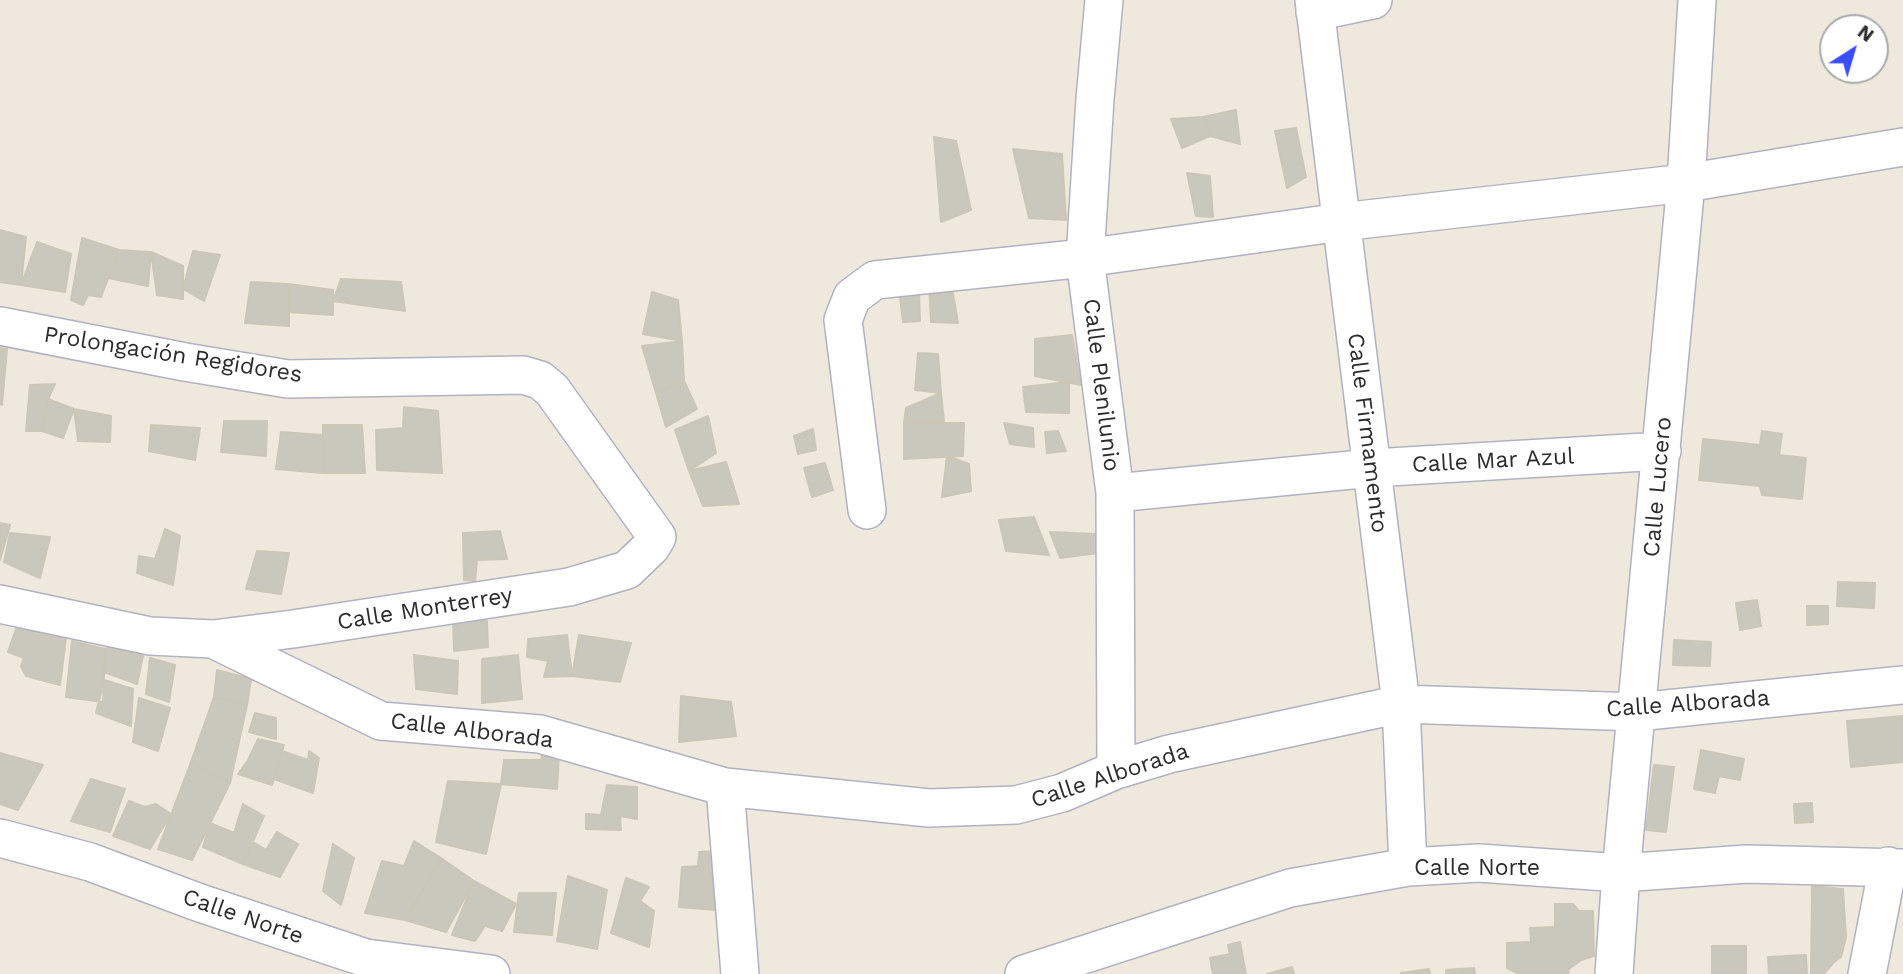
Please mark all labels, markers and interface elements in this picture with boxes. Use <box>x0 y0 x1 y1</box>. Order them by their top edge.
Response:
north arrow <box>1819 14 1889 84</box>
text: N <box>1853 20 1878 47</box>
street label: Calle Plenilunio <box>1077 297 1125 473</box>
street label: Prolongación Regidores <box>42 321 304 389</box>
street label: Calle Firmamento <box>1341 331 1393 535</box>
street label: Calle Lucero <box>1638 416 1678 558</box>
street label: Calle Mar Azul <box>1411 443 1575 479</box>
street label: Calle Monterrey <box>335 582 515 636</box>
street label: Calle Alborada <box>1605 685 1771 723</box>
street label: Calle Alborada <box>389 707 555 755</box>
street label: Calle Alborada <box>1028 738 1192 814</box>
street label: Calle Norte <box>1414 854 1540 882</box>
street label: Calle Norte <box>179 883 307 951</box>

